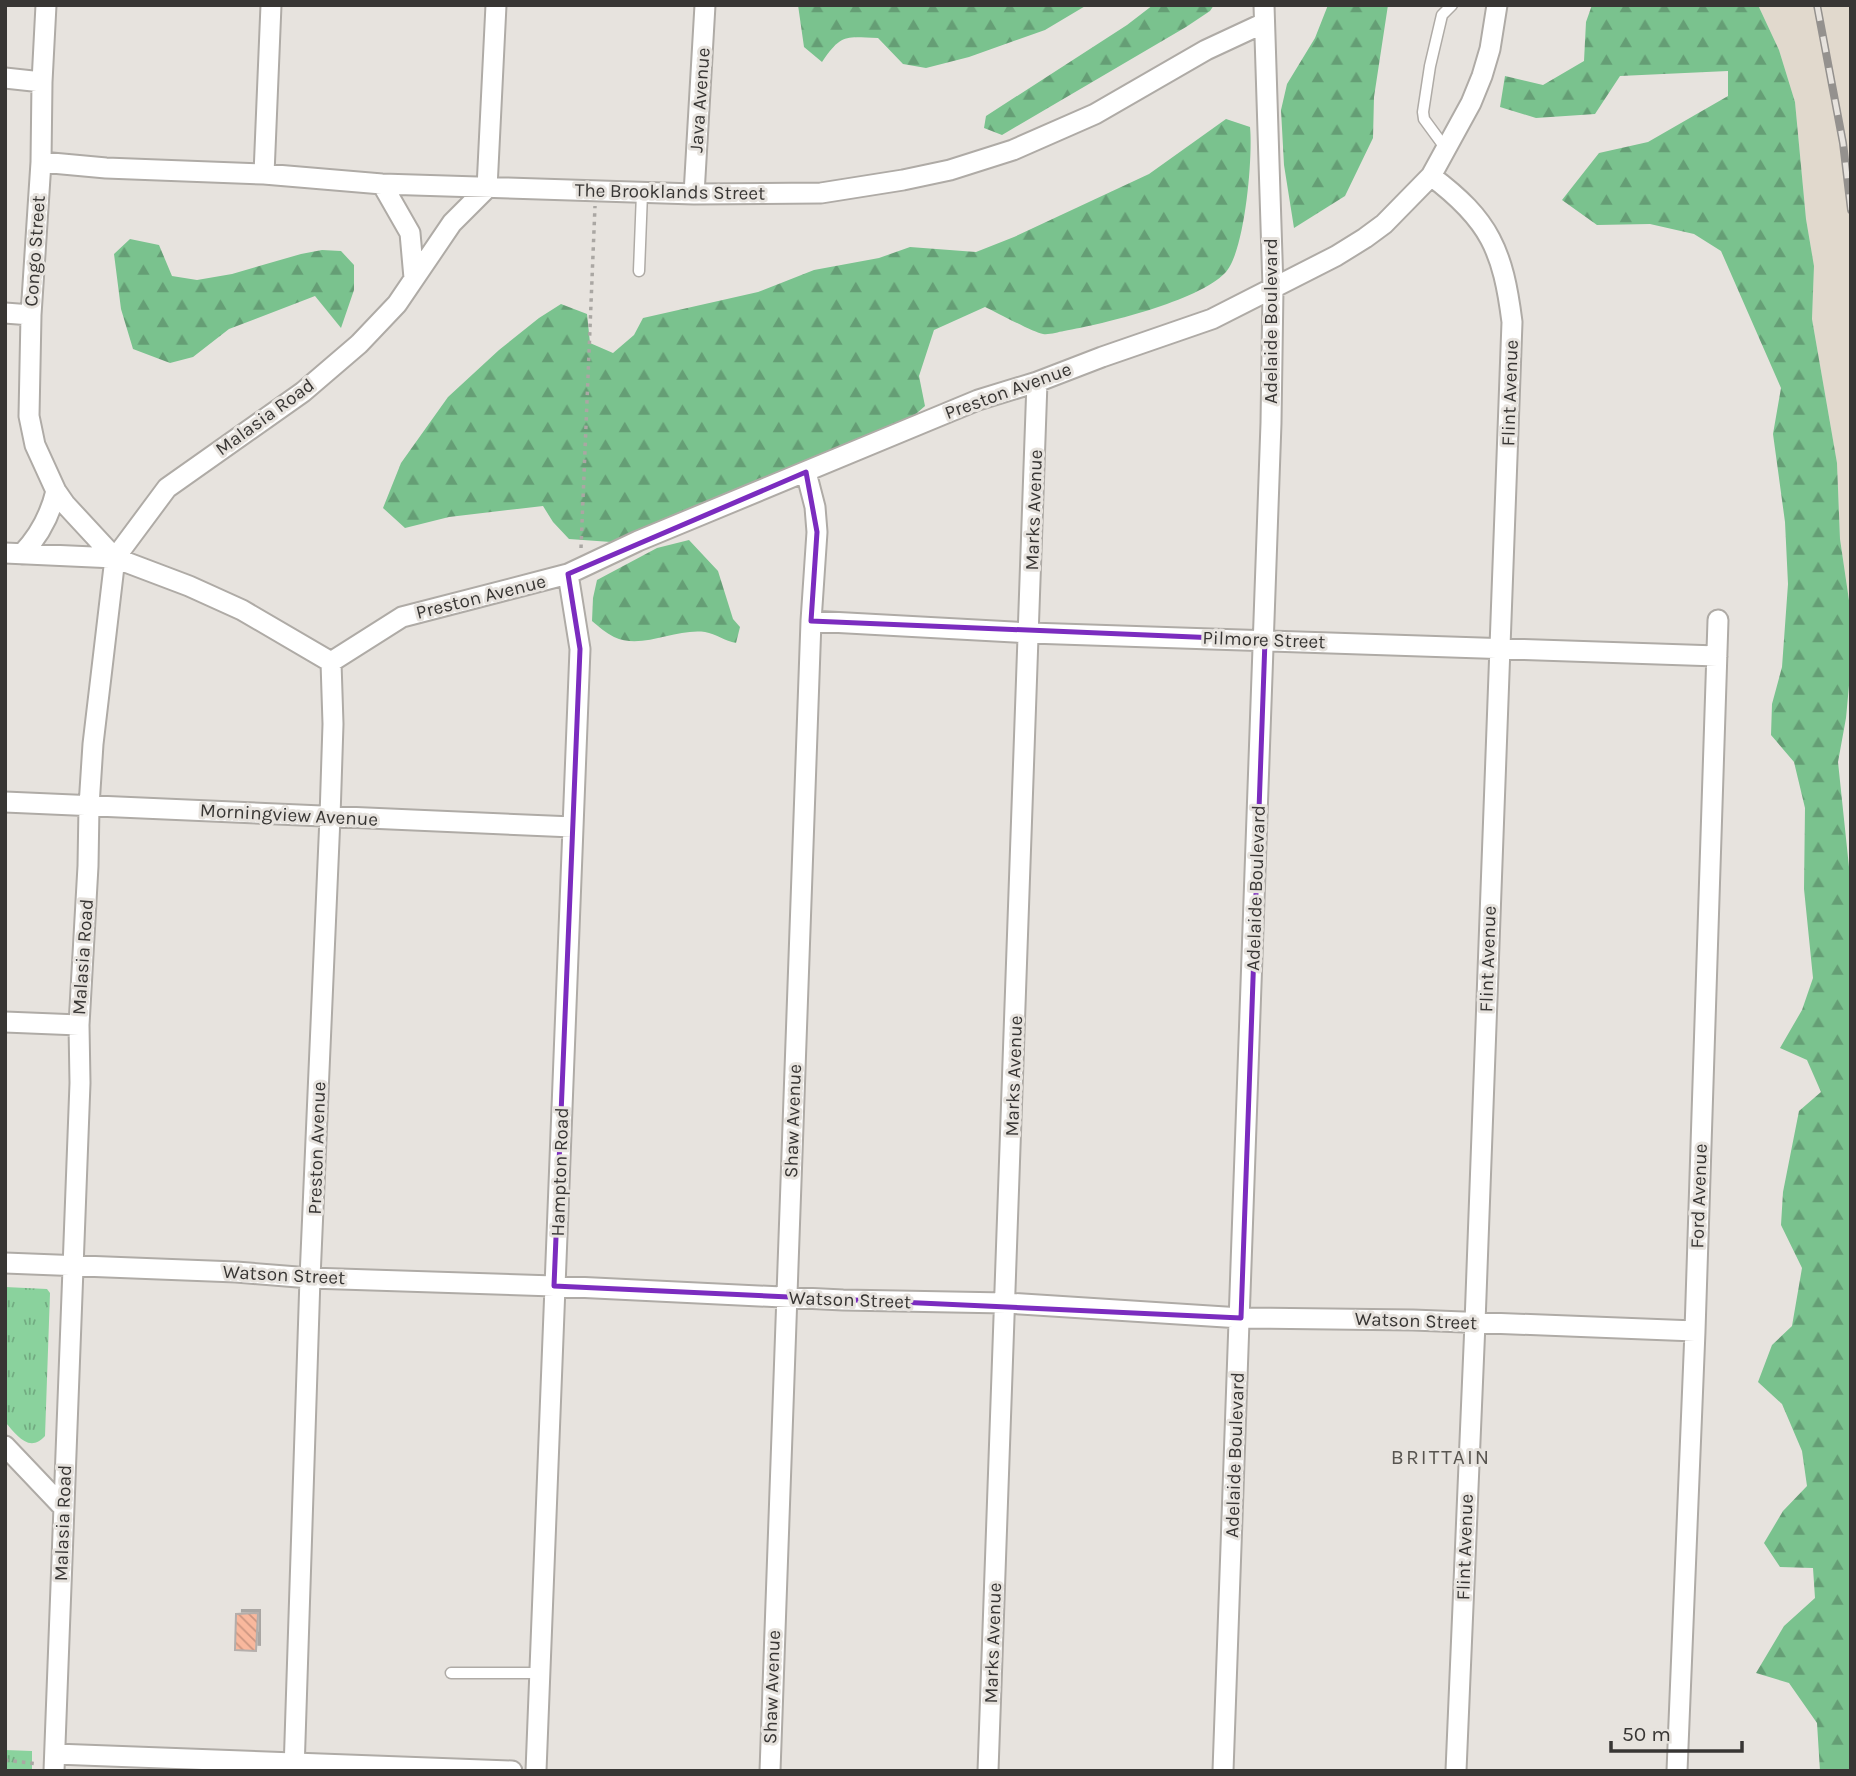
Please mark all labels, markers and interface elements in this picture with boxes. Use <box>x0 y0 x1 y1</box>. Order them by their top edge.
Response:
street label: Java Avenue <box>685 47 715 153</box>
street label: The Brooklands Street <box>575 179 765 205</box>
street label: Congo Street <box>20 195 50 307</box>
street label: Adelaide Boulevard <box>1260 238 1282 404</box>
street label: Flint Avenue <box>1497 339 1523 447</box>
street label: Preston Avenue <box>942 358 1074 424</box>
street label: Malasia Road <box>211 374 319 460</box>
street label: Marks Avenue <box>1021 449 1047 571</box>
street label: Preston Avenue <box>414 570 548 624</box>
street label: Pilmore Street <box>1202 627 1326 653</box>
street label: Morningview Avenue <box>199 799 379 831</box>
street label: Adelaide Boulevard <box>1242 805 1270 971</box>
street label: Malasia Road <box>68 898 98 1016</box>
street label: Flint Avenue <box>1475 905 1501 1013</box>
street label: Marks Avenue <box>1001 1015 1027 1137</box>
street label: Shaw Avenue <box>780 1064 806 1178</box>
street label: Preston Avenue <box>304 1081 330 1215</box>
street label: Hampton Road <box>547 1107 573 1237</box>
street label: Ford Avenue <box>1686 1143 1712 1249</box>
street label: Watson Street <box>222 1261 346 1289</box>
street label: Watson Street <box>788 1287 912 1313</box>
street label: Watson Street <box>1354 1308 1478 1334</box>
street label: Adelaide Boulevard <box>1221 1372 1249 1538</box>
district label: BRITTAIN <box>1391 1445 1491 1469</box>
street label: Malasia Road <box>50 1464 76 1582</box>
street label: Flint Avenue <box>1452 1493 1478 1601</box>
street label: Marks Avenue <box>980 1582 1006 1704</box>
street label: Shaw Avenue <box>759 1630 785 1744</box>
scale bar <box>1611 1710 1742 1754</box>
text: 50 m <box>1622 1722 1671 1746</box>

